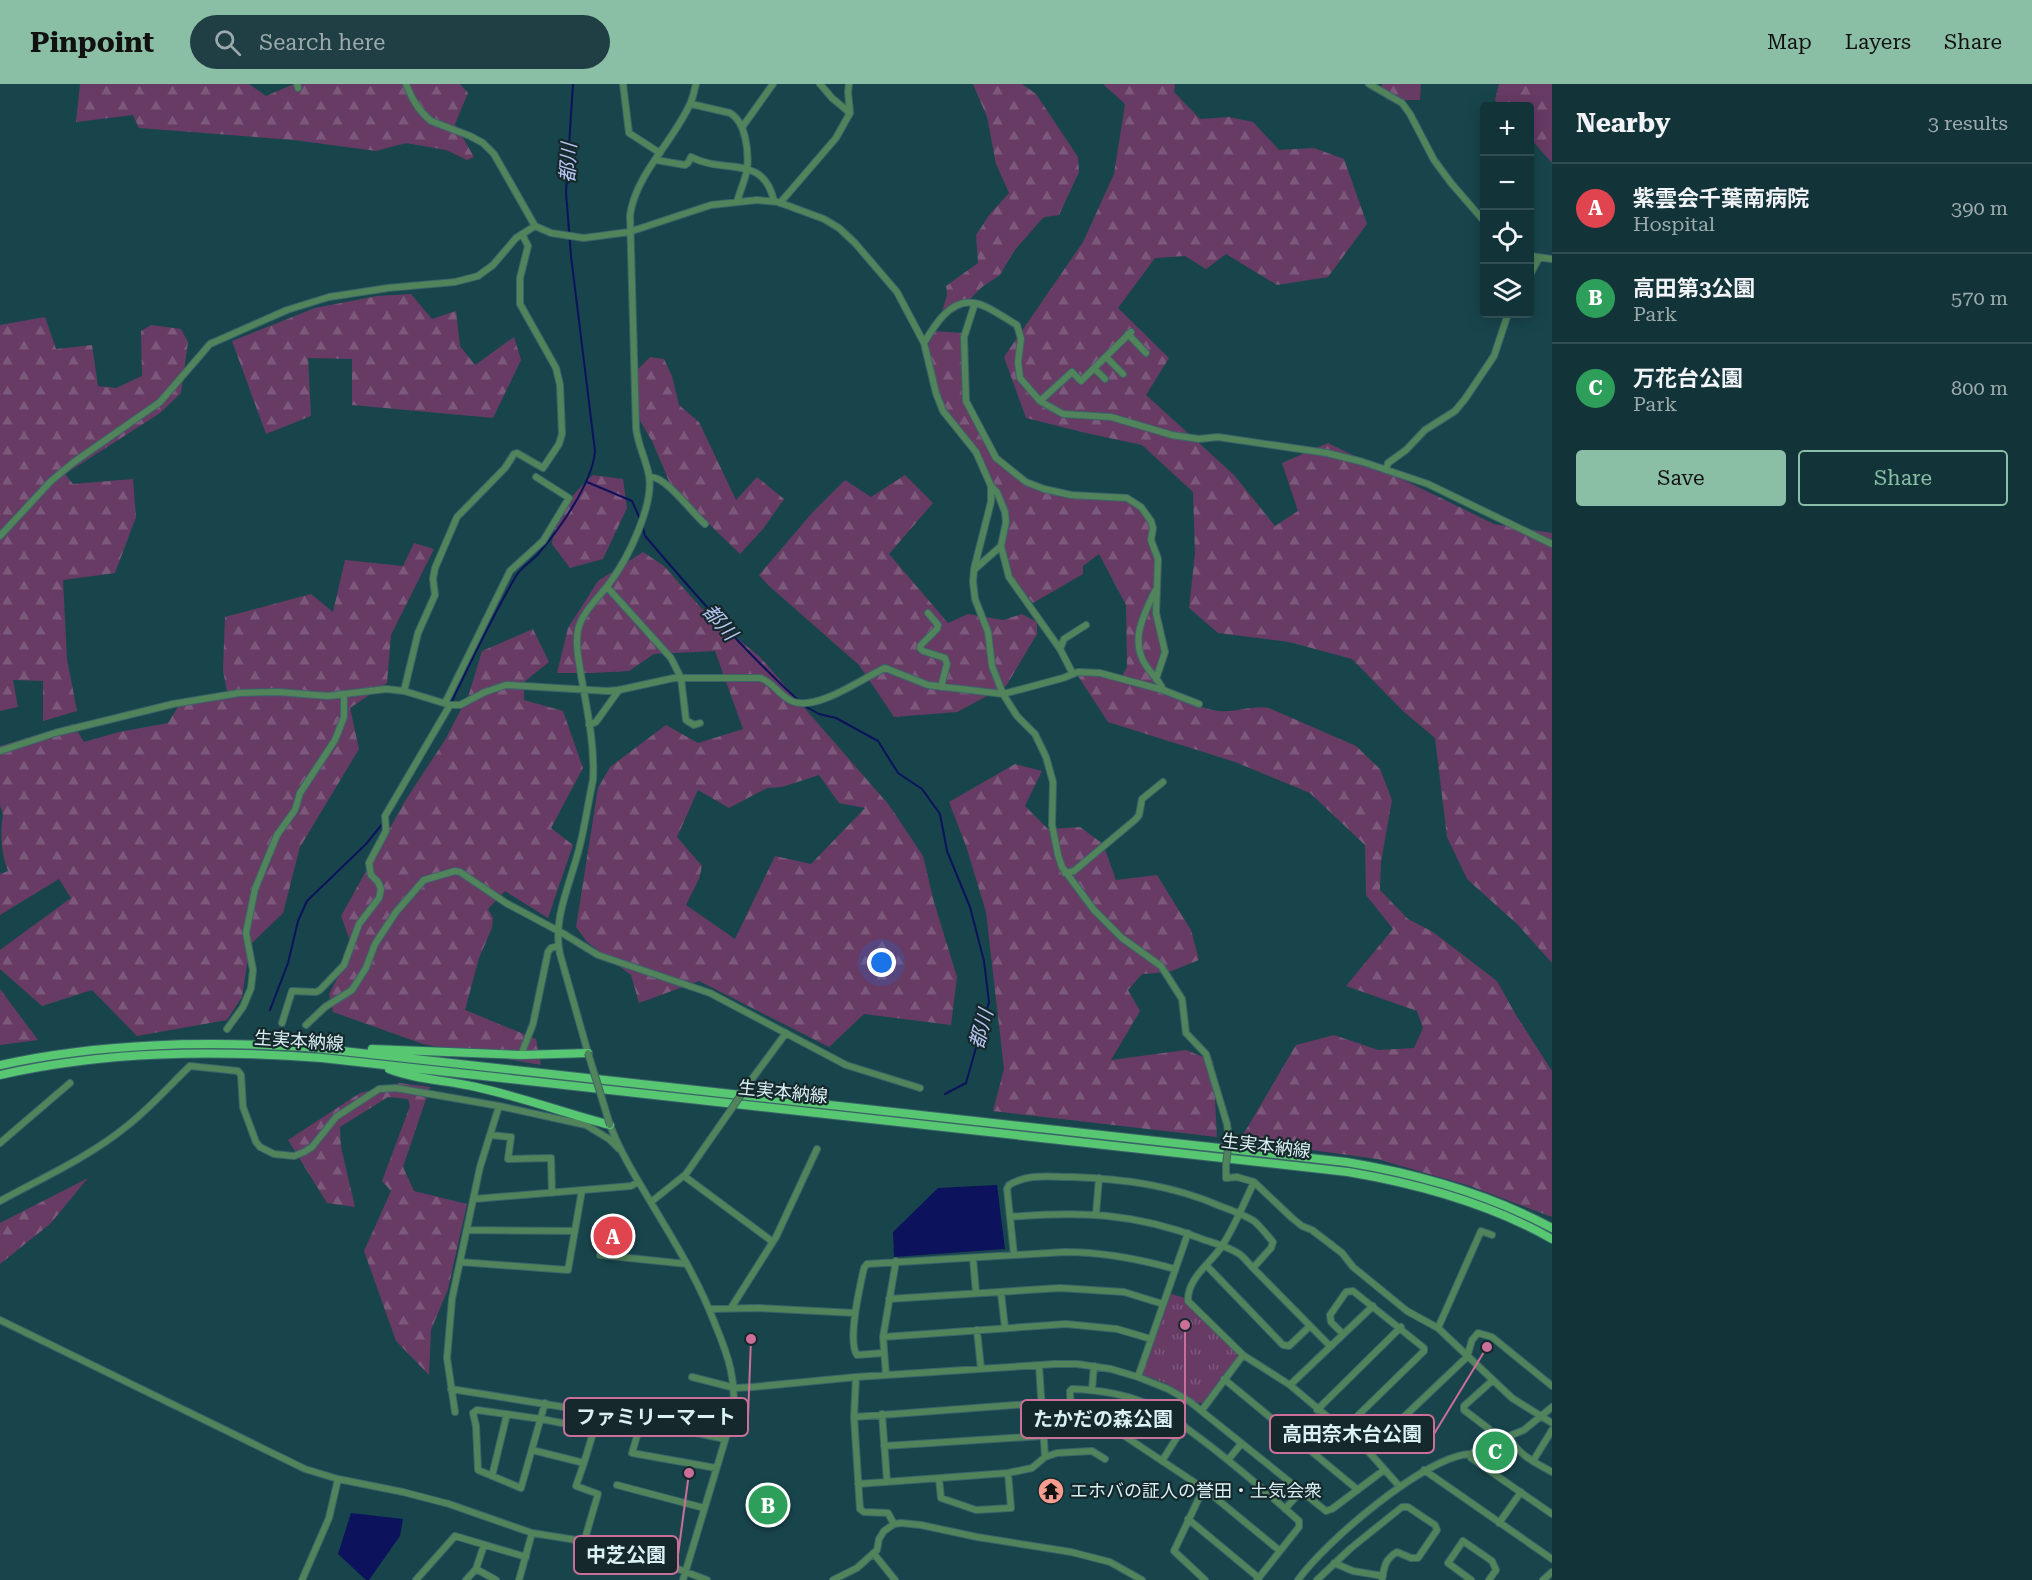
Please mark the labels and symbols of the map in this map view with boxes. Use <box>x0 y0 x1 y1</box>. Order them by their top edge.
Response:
water label: 都川 <box>555 140 581 184</box>
water label: 都川 <box>698 599 743 646</box>
your location <box>867 948 896 977</box>
water label: 都川 <box>964 1005 998 1051</box>
street label: 生実本納線 <box>253 1027 345 1054</box>
street label: 生実本納線 <box>737 1076 829 1107</box>
street label: 生実本納線 <box>1220 1130 1312 1161</box>
pin: A <box>594 1214 632 1258</box>
callout: ファミリーマート <box>564 1398 748 1436</box>
callout: たかだの森公園 <box>1021 1400 1185 1438</box>
text: ファミリーマート <box>576 1405 736 1429</box>
text: たかだの森公園 <box>1033 1407 1173 1431</box>
callout: 高田奈木台公園 <box>1270 1415 1434 1453</box>
text: 高田奈木台公園 <box>1282 1422 1422 1446</box>
pin: C <box>1476 1428 1514 1474</box>
temple icon: エホバの証人の誉田・土気会衆 <box>1036 1476 1066 1506</box>
place label: エホバの証人の誉田・土気会衆 <box>1070 1480 1322 1501</box>
pin: B <box>748 1482 788 1528</box>
callout: 中芝公園 <box>574 1536 678 1574</box>
text: 中芝公園 <box>586 1543 666 1567</box>

